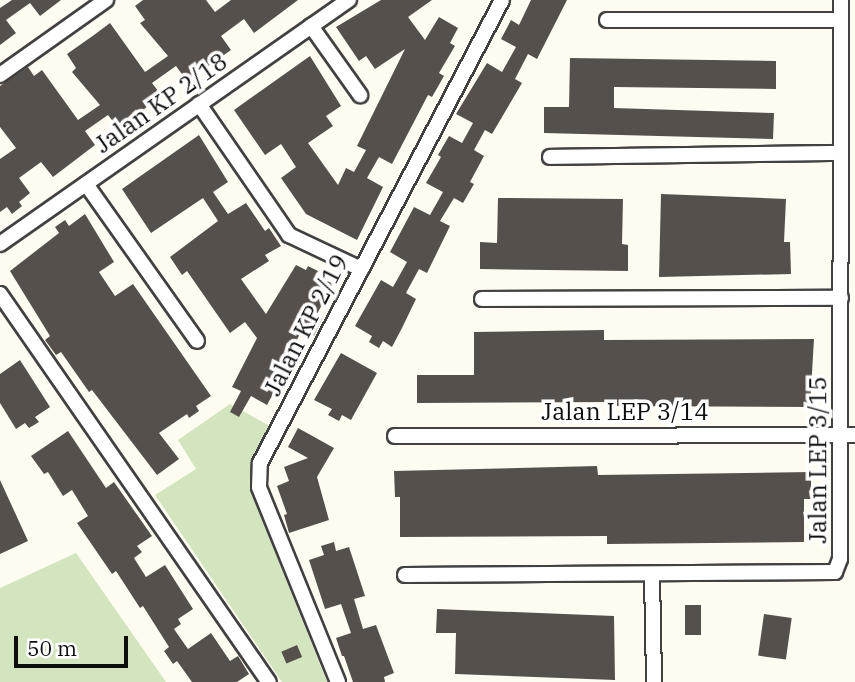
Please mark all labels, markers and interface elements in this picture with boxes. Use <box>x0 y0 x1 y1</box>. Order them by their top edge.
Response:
street label: Jalan KP 2/18 <box>89 47 233 159</box>
street label: Jalan KP 2/19 <box>258 250 354 400</box>
street label: Jalan LEP 3/15 <box>804 376 832 544</box>
street label: Jalan LEP 3/14 <box>541 398 709 426</box>
scale bar <box>18 622 131 666</box>
text: 50 m <box>27 634 77 662</box>

